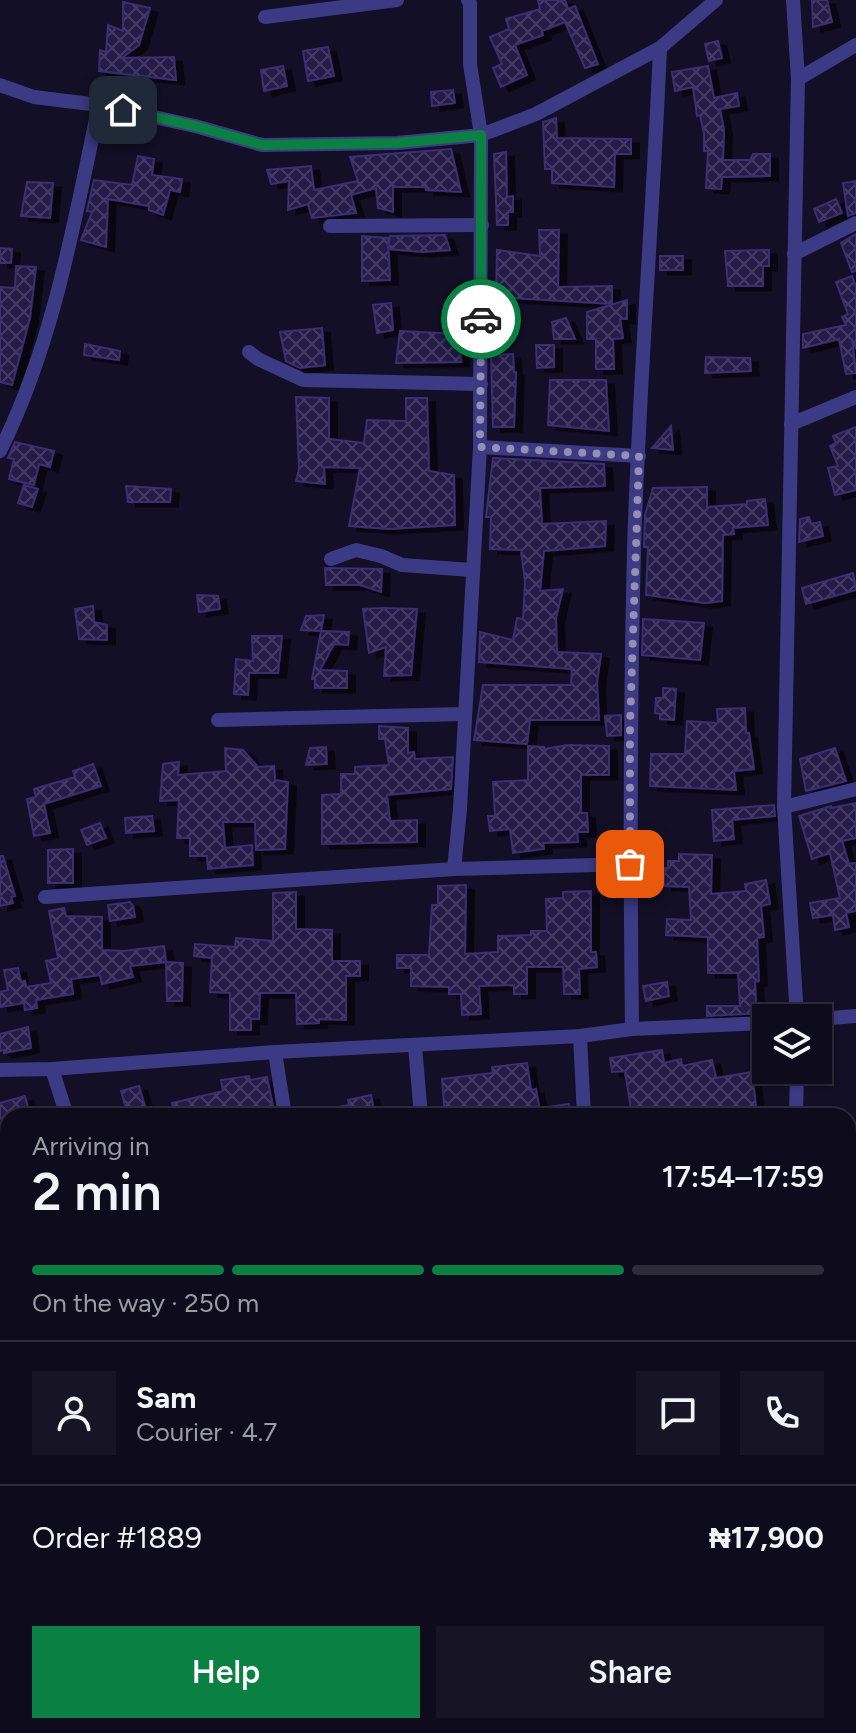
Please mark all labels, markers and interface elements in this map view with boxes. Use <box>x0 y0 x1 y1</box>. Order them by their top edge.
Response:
pin <box>89 76 157 144</box>
icon: home <box>101 88 145 132</box>
courier <box>441 279 521 359</box>
icon: car <box>459 297 503 341</box>
pin <box>596 830 664 898</box>
icon: bag <box>608 842 652 886</box>
map controls <box>752 1004 832 1084</box>
button: layers <box>752 1004 832 1084</box>
text: Arriving in <box>32 1130 150 1162</box>
text: 17:54–17:59 <box>662 1158 824 1195</box>
text: 2 min <box>32 1161 161 1223</box>
text: On the way · 250 m <box>32 1287 259 1319</box>
button: person <box>32 1371 116 1455</box>
button: chat <box>636 1371 720 1455</box>
button: phone <box>740 1371 824 1455</box>
text: Sam <box>136 1379 196 1416</box>
text: Courier · 4.7 <box>136 1416 277 1448</box>
text: Order #1889 <box>32 1519 202 1556</box>
text: ₦17,900 <box>709 1519 824 1556</box>
button: Help <box>32 1626 420 1718</box>
button: Share <box>436 1626 824 1718</box>

